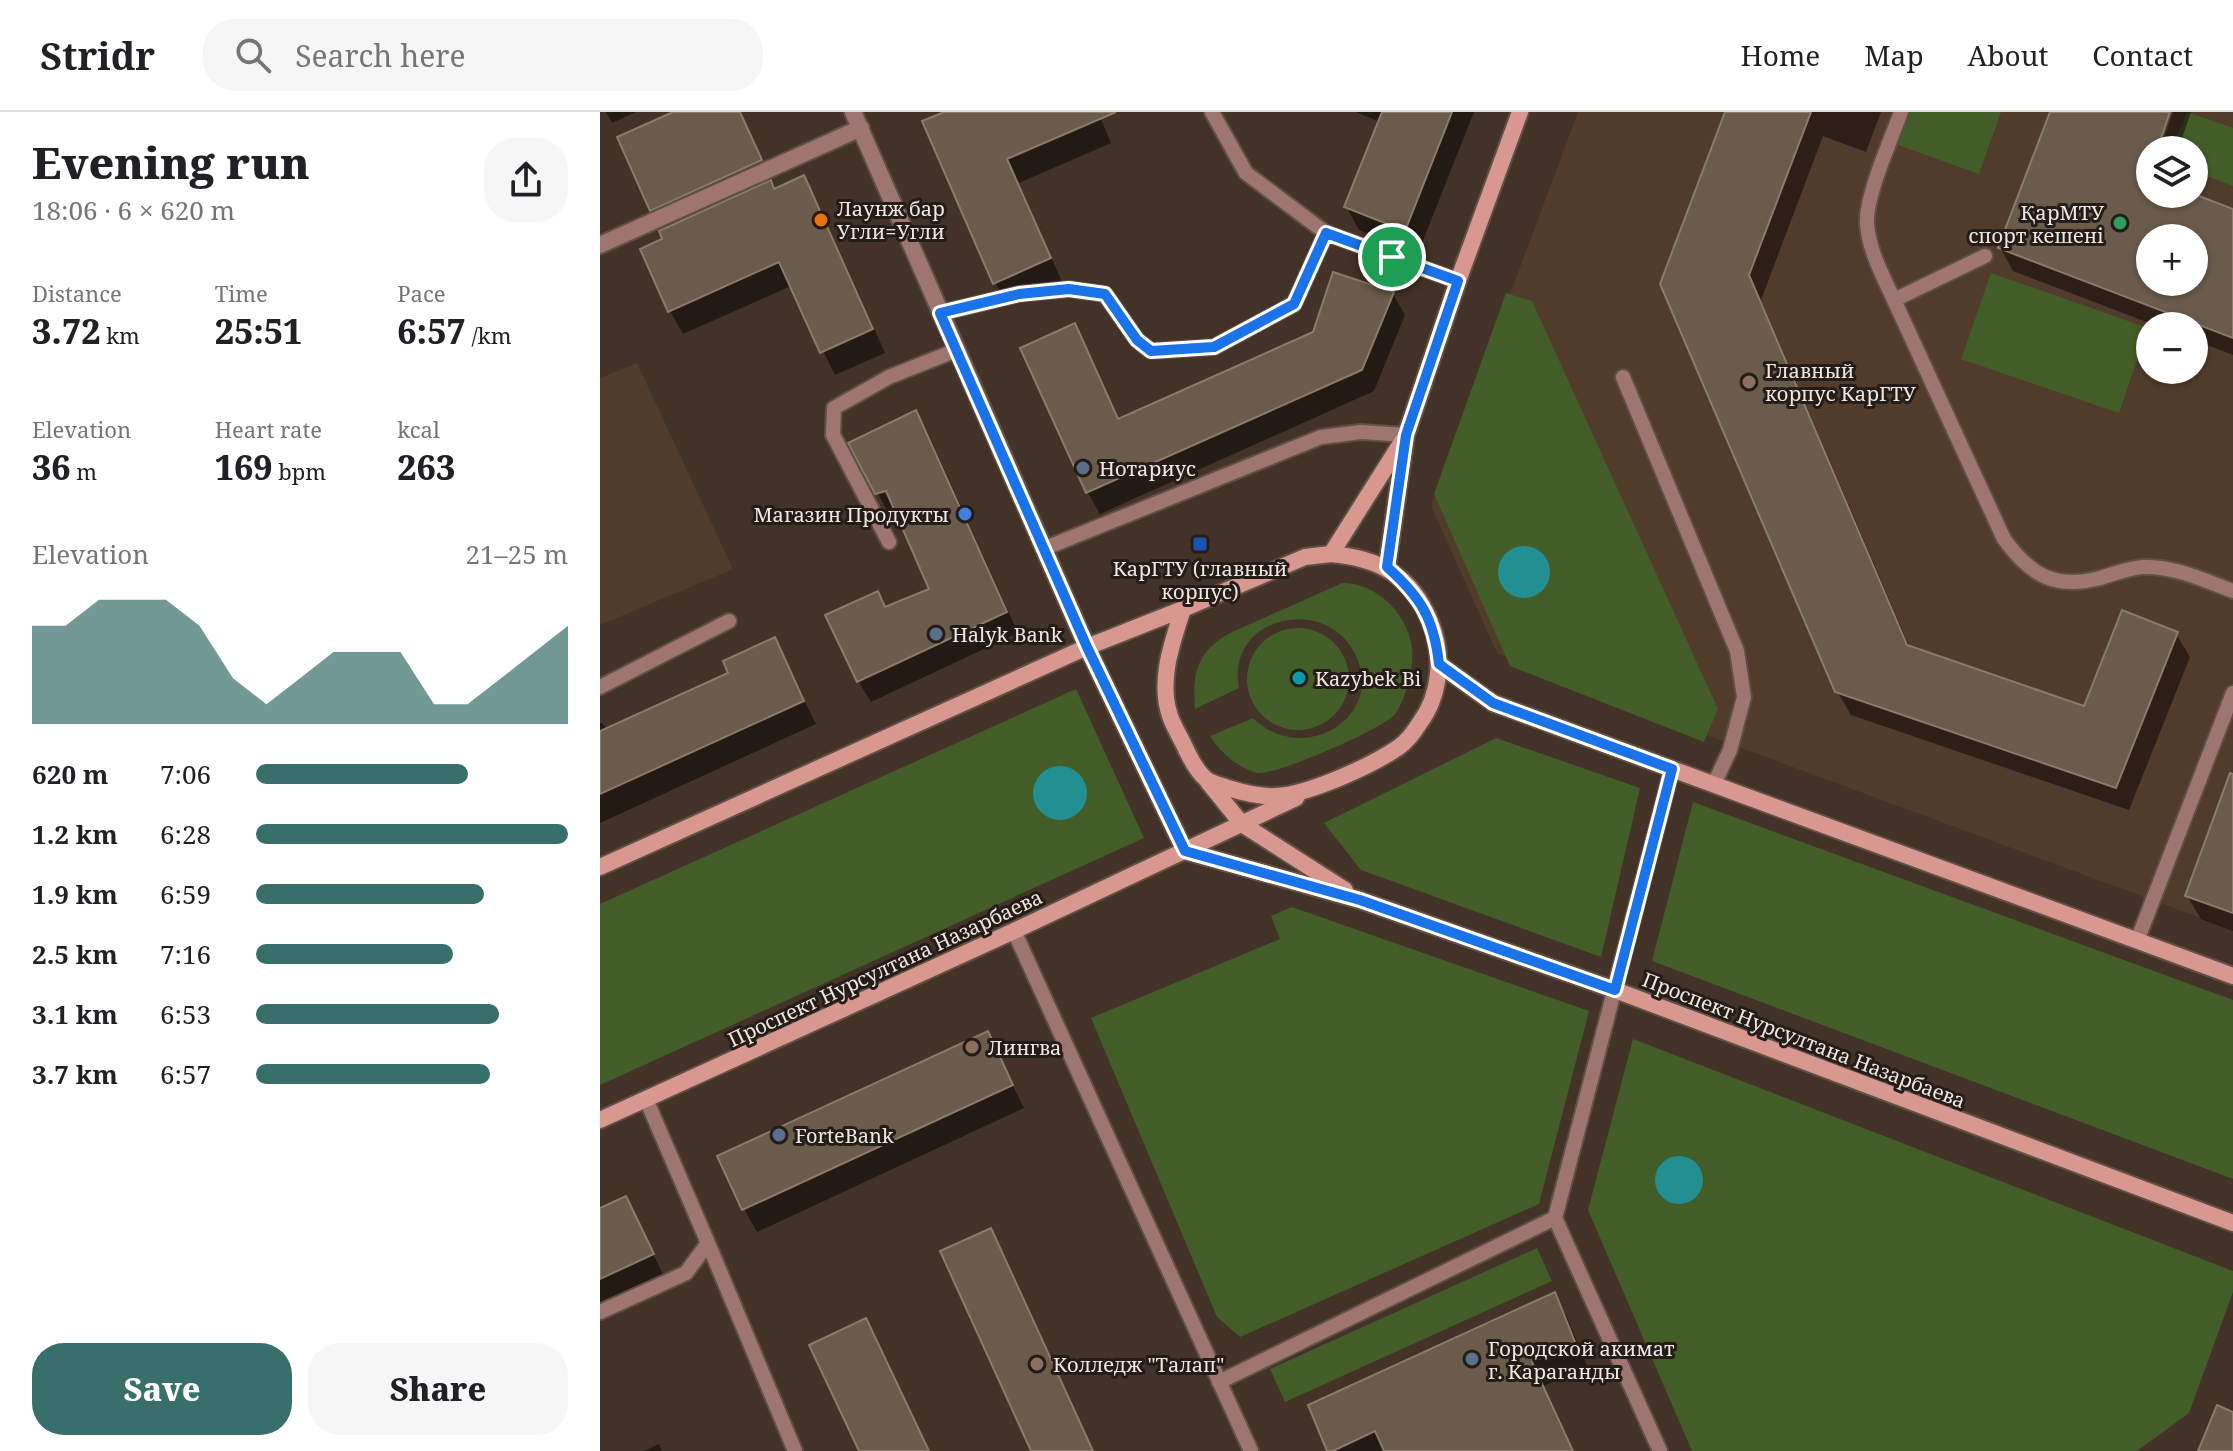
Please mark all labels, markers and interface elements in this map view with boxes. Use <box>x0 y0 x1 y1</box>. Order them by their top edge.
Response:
search box <box>203 19 763 91</box>
text: Stridr <box>40 29 155 81</box>
icon: search <box>231 33 275 77</box>
text: Search here <box>295 35 465 76</box>
text: Home <box>1741 36 1820 74</box>
text: Map <box>1864 36 1924 74</box>
text: About <box>1968 36 2048 74</box>
text: Contact <box>2092 36 2193 74</box>
text: Evening run <box>32 132 310 192</box>
map controls <box>2136 136 2208 384</box>
button: layers <box>2136 136 2208 208</box>
button: share <box>484 138 568 222</box>
text: 18:06 · 6 × 620 m <box>32 192 235 228</box>
place label: Лаунж бар Угли=Угли <box>837 195 945 245</box>
place label: ҚарМТУ спорт кешені <box>1969 199 2105 249</box>
marker: Лаунж бар Угли=Угли <box>812 211 830 229</box>
marker: ҚарМТУ спорт кешені <box>2111 214 2129 232</box>
pin <box>1358 223 1426 291</box>
button: + <box>2136 224 2208 296</box>
icon: arrive <box>1370 235 1414 279</box>
text: Distance <box>32 278 122 308</box>
text: Time <box>215 278 268 308</box>
text: Pace <box>397 278 446 308</box>
text: 3.72 <box>32 308 100 354</box>
text: 25:51 <box>215 308 302 354</box>
text: 6:57 <box>397 308 466 354</box>
button: − <box>2136 312 2208 384</box>
text: km <box>100 320 140 350</box>
text: /km <box>466 320 511 350</box>
place label: Главный корпус КарГТУ <box>1765 357 1917 407</box>
marker: Главный корпус КарГТУ <box>1740 373 1758 391</box>
text: Elevation <box>32 414 131 444</box>
text: Heart rate <box>215 414 322 444</box>
text: kcal <box>397 414 440 444</box>
text: 36 <box>32 444 71 490</box>
text: 169 <box>215 444 273 490</box>
text: 263 <box>397 444 455 490</box>
place label: Нотариус <box>1099 455 1196 482</box>
text: m <box>71 456 97 486</box>
text: bpm <box>273 456 326 486</box>
marker: Нотариус <box>1074 459 1092 477</box>
place label: Магазин Продукты <box>753 501 949 528</box>
marker: Магазин Продукты <box>956 505 974 523</box>
marker: КарГТУ (главный корпус) <box>1191 535 1209 553</box>
text: Elevation <box>32 536 149 572</box>
text: 21–25 m <box>466 536 568 572</box>
place label: КарГТУ (главный корпус) <box>1113 555 1287 605</box>
place label: Halyk Bank <box>952 621 1063 648</box>
marker: Halyk Bank <box>927 625 945 643</box>
place label: Kazybek Bi <box>1315 665 1422 692</box>
marker: Kazybek Bi <box>1290 669 1308 687</box>
text: 620 m <box>32 756 108 792</box>
text: 7:06 <box>160 756 211 792</box>
text: 1.2 km <box>32 816 118 852</box>
text: 6:28 <box>160 816 211 852</box>
text: 1.9 km <box>32 876 118 912</box>
text: 6:59 <box>160 876 211 912</box>
street label: Проспект Нурсултана Назарбаева <box>723 883 1047 1053</box>
text: 2.5 km <box>32 936 118 972</box>
text: 7:16 <box>160 936 211 972</box>
street label: Проспект Нурсултана Назарбаева <box>1639 966 1969 1114</box>
text: 3.1 km <box>32 996 118 1032</box>
text: 6:53 <box>160 996 211 1032</box>
place label: Лингва <box>988 1034 1062 1061</box>
marker: Лингва <box>963 1038 981 1056</box>
text: 3.7 km <box>32 1056 118 1092</box>
text: 6:57 <box>160 1056 211 1092</box>
place label: ForteBank <box>795 1122 894 1149</box>
marker: ForteBank <box>770 1126 788 1144</box>
place label: Городской акимат г. Караганды <box>1488 1335 1675 1385</box>
button: Save <box>32 1343 292 1435</box>
button: Share <box>308 1343 568 1435</box>
marker: Городской акимат г. Караганды <box>1463 1350 1481 1368</box>
place label: Колледж "Талап" <box>1053 1351 1224 1378</box>
marker: Колледж "Талап" <box>1028 1355 1046 1373</box>

